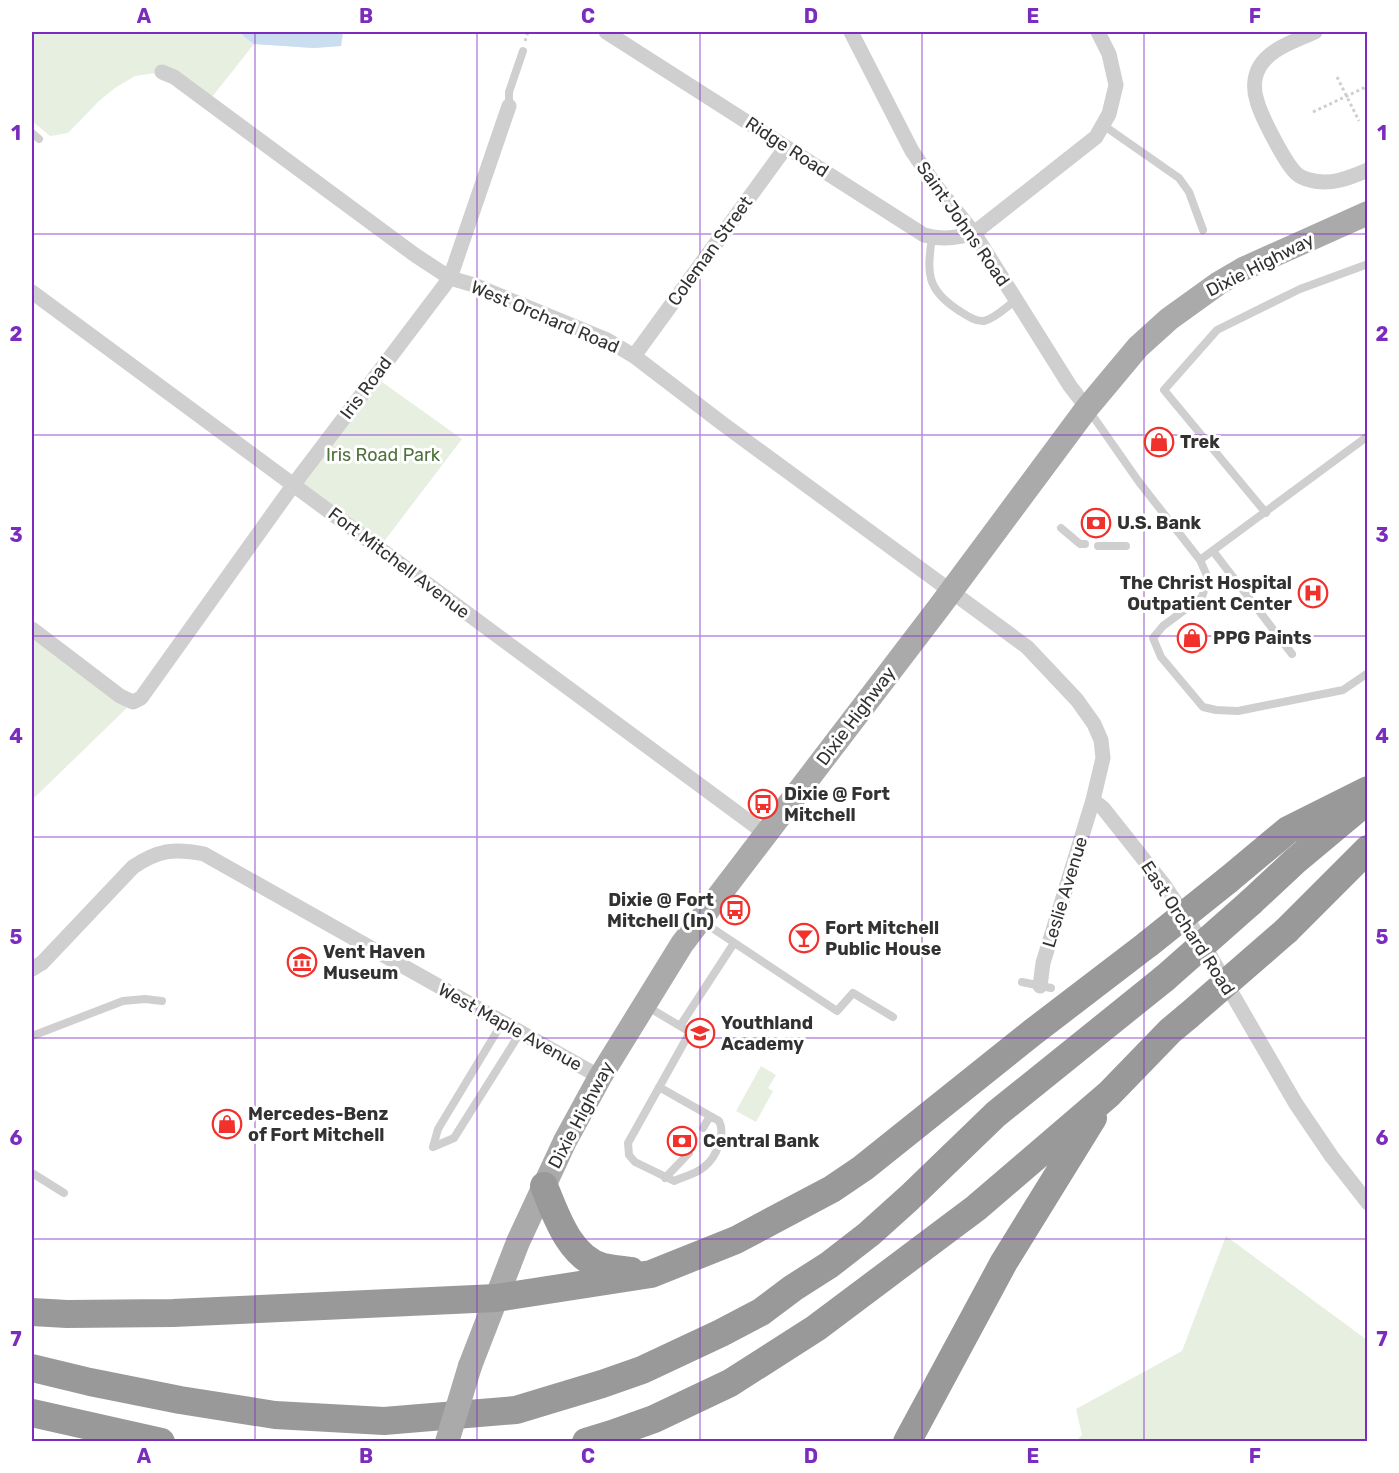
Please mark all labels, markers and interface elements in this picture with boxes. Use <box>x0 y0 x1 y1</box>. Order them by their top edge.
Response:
text: A <box>137 4 152 28</box>
text: B <box>359 4 373 28</box>
text: C <box>581 4 595 28</box>
text: D <box>804 4 818 28</box>
text: E <box>1027 4 1039 28</box>
text: F <box>1249 4 1261 28</box>
street label: Ridge Road <box>741 112 833 182</box>
text: 1 <box>11 121 21 145</box>
text: 1 <box>1377 121 1387 145</box>
street label: Saint Johns Road <box>912 157 1014 291</box>
street label: Coleman Street <box>663 192 757 310</box>
street label: Dixie Highway <box>1202 228 1318 302</box>
street label: West Orchard Road <box>468 276 622 358</box>
text: 2 <box>10 322 23 346</box>
text: 2 <box>1376 322 1389 346</box>
street label: Iris Road <box>335 352 397 424</box>
shop icon: Trek <box>1143 426 1175 458</box>
place label: Trek <box>1180 431 1220 453</box>
park label: Iris Road Park <box>326 444 441 466</box>
street label: Fort Mitchell Avenue <box>324 503 474 623</box>
bank icon: U.S. Bank <box>1080 507 1112 539</box>
place label: U.S. Bank <box>1117 512 1202 534</box>
text: 3 <box>9 523 23 547</box>
text: 3 <box>1375 523 1389 547</box>
place label: The Christ Hospital Outpatient Center <box>1120 572 1292 615</box>
hospital icon: The Christ Hospital Outpatient Center <box>1297 577 1329 609</box>
shop icon: PPG Paints <box>1176 622 1208 654</box>
place label: PPG Paints <box>1213 627 1312 649</box>
street label: Dixie Highway <box>812 662 900 770</box>
text: 4 <box>9 724 23 748</box>
text: 4 <box>1375 724 1389 748</box>
place label: Dixie @ Fort Mitchell <box>784 783 890 826</box>
bus stop icon: Dixie @ Fort Mitchell <box>747 788 779 820</box>
street label: Leslie Avenue <box>1038 834 1092 950</box>
street label: East Orchard Road <box>1136 857 1240 999</box>
place label: Dixie @ Fort Mitchell (In) <box>607 889 714 932</box>
bus stop icon: Dixie @ Fort Mitchell (In) <box>719 894 751 926</box>
place label: Fort Mitchell Public House <box>825 917 942 960</box>
bar icon: Fort Mitchell Public House <box>788 922 820 954</box>
text: 5 <box>10 925 23 949</box>
text: 5 <box>1376 925 1389 949</box>
place label: Vent Haven Museum <box>323 941 425 984</box>
museum icon: Vent Haven Museum <box>286 946 318 978</box>
street label: West Maple Avenue <box>434 978 586 1076</box>
place label: Youthland Academy <box>721 1012 813 1055</box>
school or university icon: Youthland Academy <box>684 1017 716 1049</box>
street label: Dixie Highway <box>544 1058 618 1172</box>
place label: Mercedes-Benz of Fort Mitchell <box>248 1103 388 1146</box>
shop icon: Mercedes-Benz of Fort Mitchell <box>211 1108 243 1140</box>
bank icon: Central Bank <box>666 1125 698 1157</box>
text: 6 <box>9 1126 23 1150</box>
text: 6 <box>1375 1126 1389 1150</box>
place label: Central Bank <box>703 1130 820 1152</box>
text: 7 <box>10 1327 22 1351</box>
text: 7 <box>1376 1327 1388 1351</box>
text: A <box>137 1444 152 1468</box>
text: B <box>359 1444 373 1468</box>
text: C <box>581 1444 595 1468</box>
text: D <box>804 1444 818 1468</box>
text: E <box>1027 1444 1039 1468</box>
text: F <box>1249 1444 1261 1468</box>

